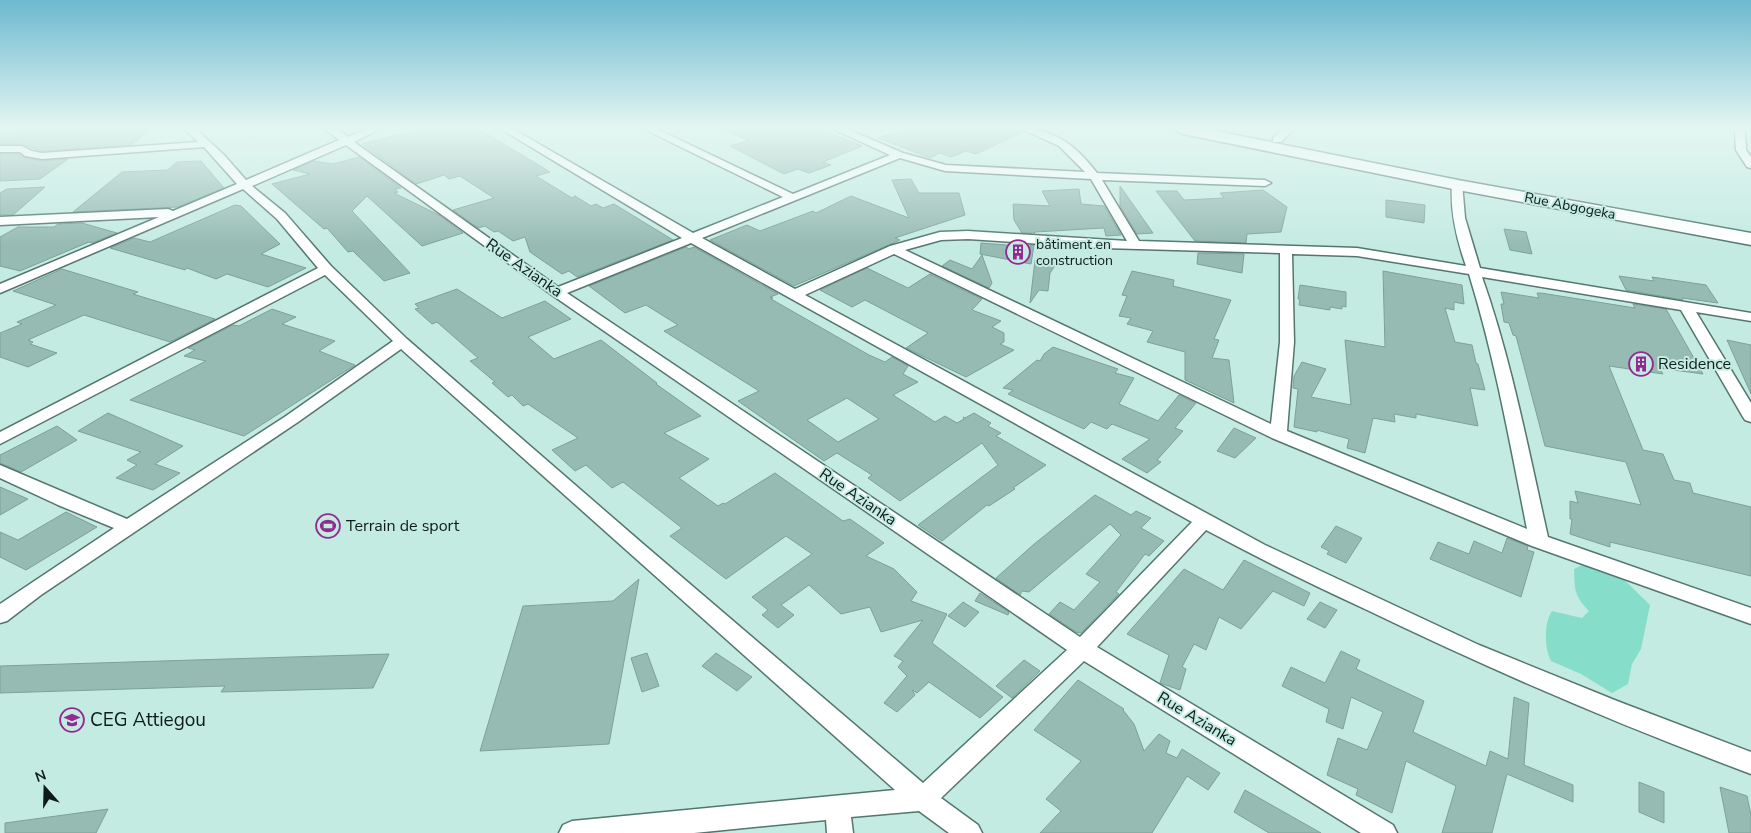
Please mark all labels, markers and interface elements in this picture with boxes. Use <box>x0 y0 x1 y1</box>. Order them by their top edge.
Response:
street label: Rue Abgogeka <box>1523 188 1617 224</box>
street label: Rue Azianka <box>481 233 567 303</box>
place label: bâtiment en construction <box>1036 235 1113 270</box>
building icon: bâtiment en construction <box>1005 239 1031 265</box>
building icon: Residence <box>1628 351 1654 377</box>
place label: Residence <box>1658 353 1731 375</box>
street label: Rue Azianka <box>815 463 901 531</box>
sports icon: Terrain de sport <box>315 513 341 539</box>
place label: Terrain de sport <box>346 515 460 537</box>
street label: Rue Azianka <box>1153 687 1241 751</box>
school or university icon: CEG Attiegou <box>59 707 85 733</box>
place label: CEG Attiegou <box>90 707 206 733</box>
north arrow <box>20 763 70 813</box>
text: N <box>33 766 49 787</box>

